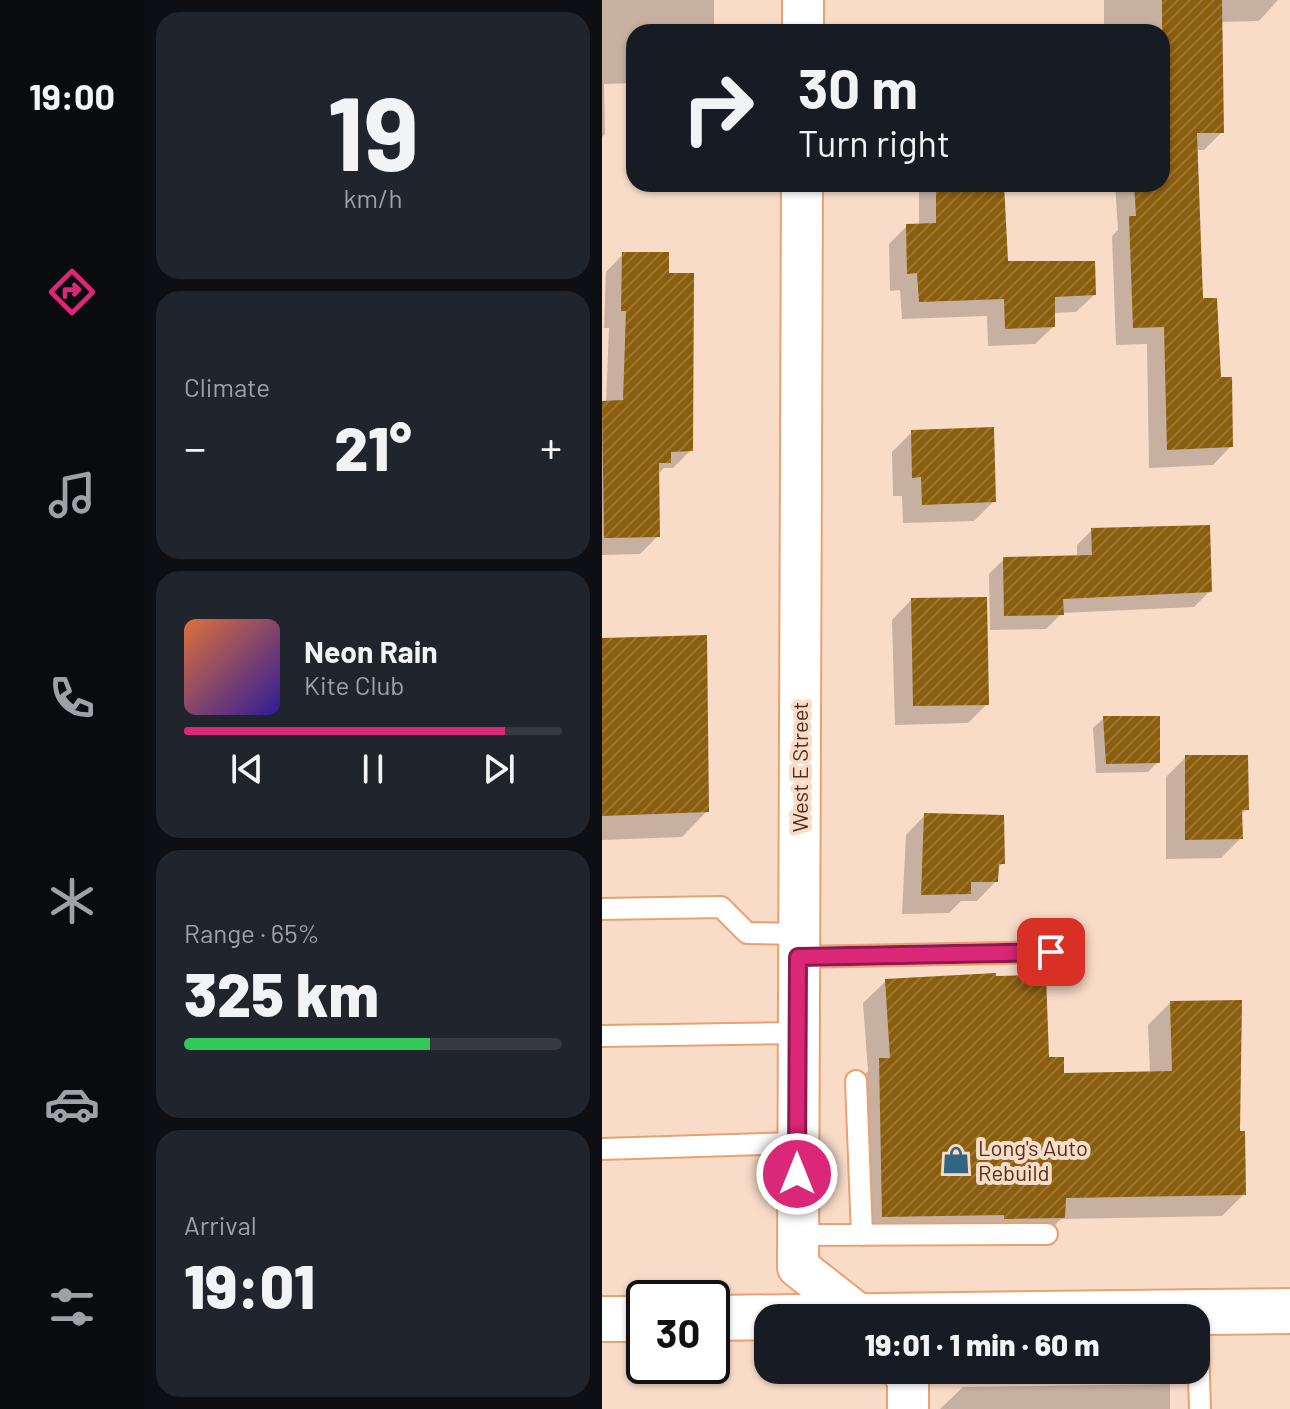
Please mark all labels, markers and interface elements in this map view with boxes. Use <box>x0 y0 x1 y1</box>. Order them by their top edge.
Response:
text: 30 m <box>798 53 918 120</box>
icon: right <box>666 56 770 160</box>
text: 19 <box>327 67 419 192</box>
text: 19:00 <box>29 74 115 117</box>
text: Turn right <box>798 121 950 164</box>
text: km/h <box>344 182 402 213</box>
icon: directions <box>44 264 100 320</box>
text: Climate <box>184 371 270 402</box>
text: 21° <box>334 411 412 483</box>
text: − <box>184 420 206 473</box>
text: + <box>540 420 562 473</box>
icon: music <box>44 467 100 523</box>
text: Neon Rain <box>304 633 438 669</box>
text: Kite Club <box>304 669 405 700</box>
icon: phone <box>44 670 100 726</box>
street label: West E Street <box>786 702 812 832</box>
icon: previous <box>225 747 269 791</box>
icon: pause <box>351 747 395 791</box>
icon: next <box>477 747 521 791</box>
icon: climate <box>44 873 100 929</box>
text: Range · 65% <box>184 917 320 948</box>
pin <box>1017 918 1085 986</box>
icon: arrive <box>1029 930 1073 974</box>
text: 325 km <box>184 957 379 1029</box>
icon: car <box>44 1076 100 1132</box>
position arrow <box>755 1132 839 1216</box>
place label: Long's Auto Rebuild <box>978 1134 1088 1185</box>
shop icon: Long's Auto Rebuild <box>941 1145 971 1175</box>
text: Arrival <box>184 1209 257 1240</box>
text: 19:01 <box>184 1249 315 1321</box>
icon: filters <box>44 1279 100 1335</box>
speed limit sign: 30 <box>626 1280 730 1384</box>
text: 19:01 · 1 min · 60 m <box>865 1326 1099 1362</box>

